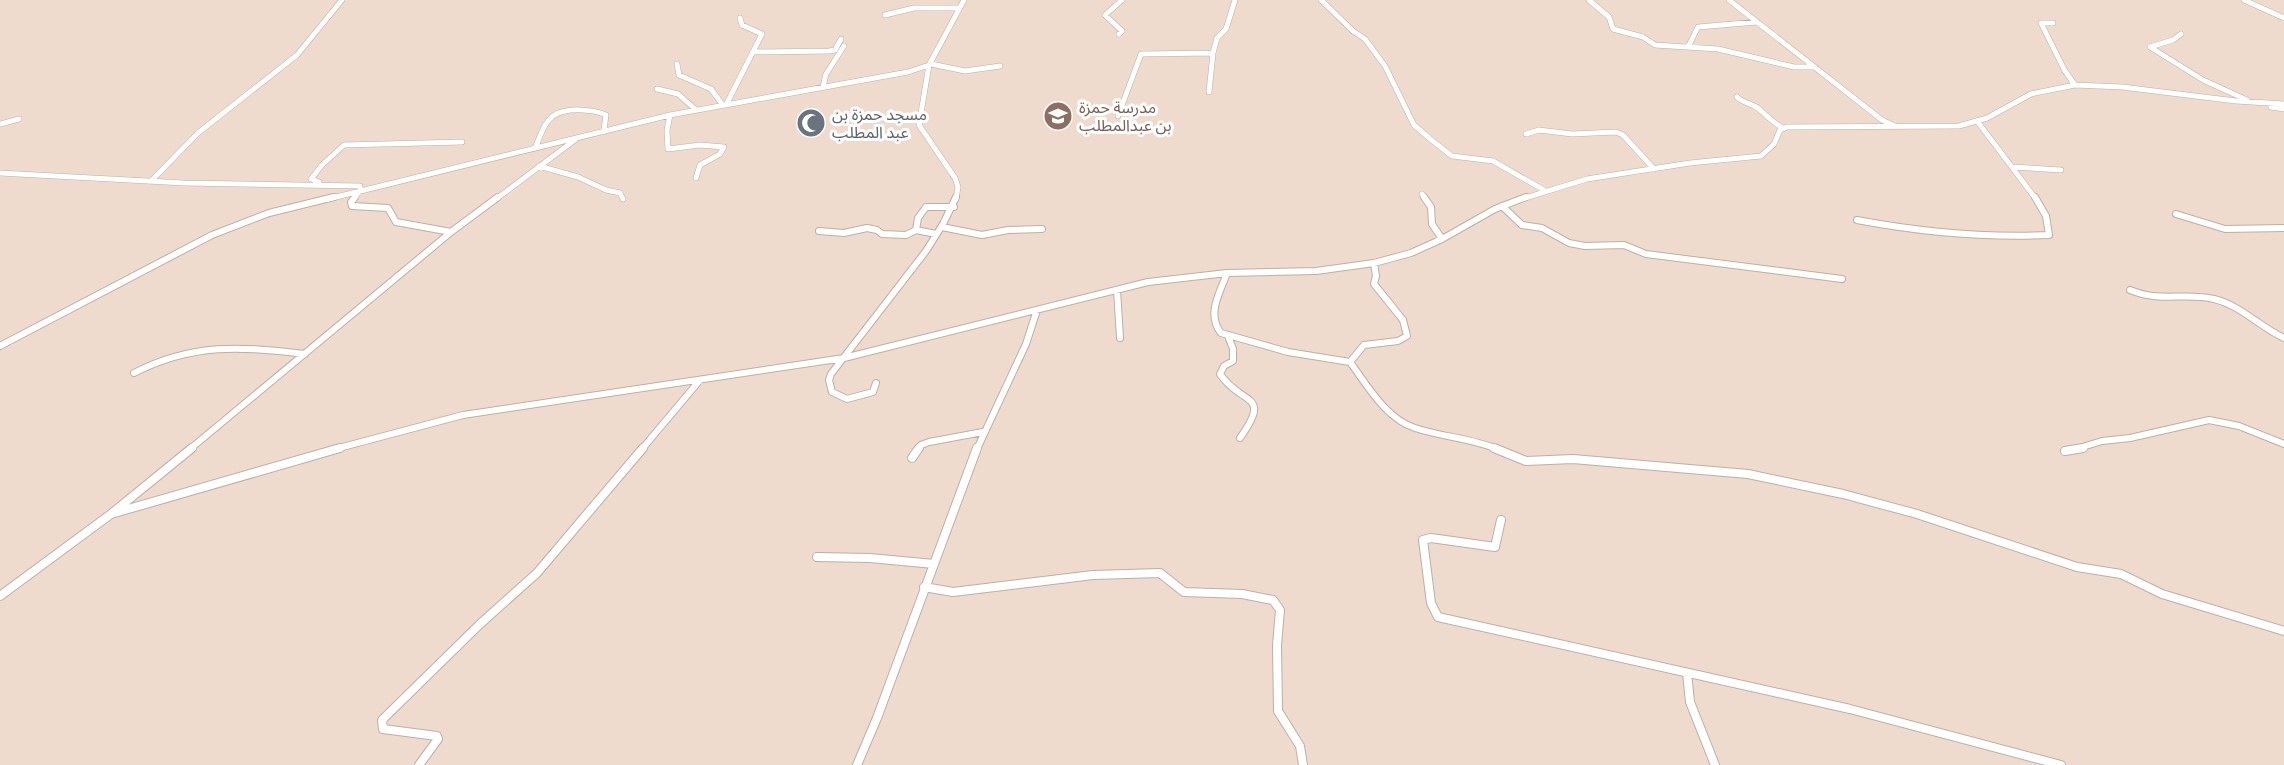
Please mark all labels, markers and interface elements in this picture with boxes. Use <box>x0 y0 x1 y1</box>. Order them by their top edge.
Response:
place label: مدرسة حمزة بن عبدالمطلب <box>1079 98 1172 135</box>
school or university icon: مدرسة حمزة بن عبدالمطلب <box>1042 100 1074 132</box>
place label: مسجد حمزة بن عبد المطلب <box>832 105 927 142</box>
mosque icon: مسجد حمزة بن عبد المطلب <box>795 107 827 139</box>

